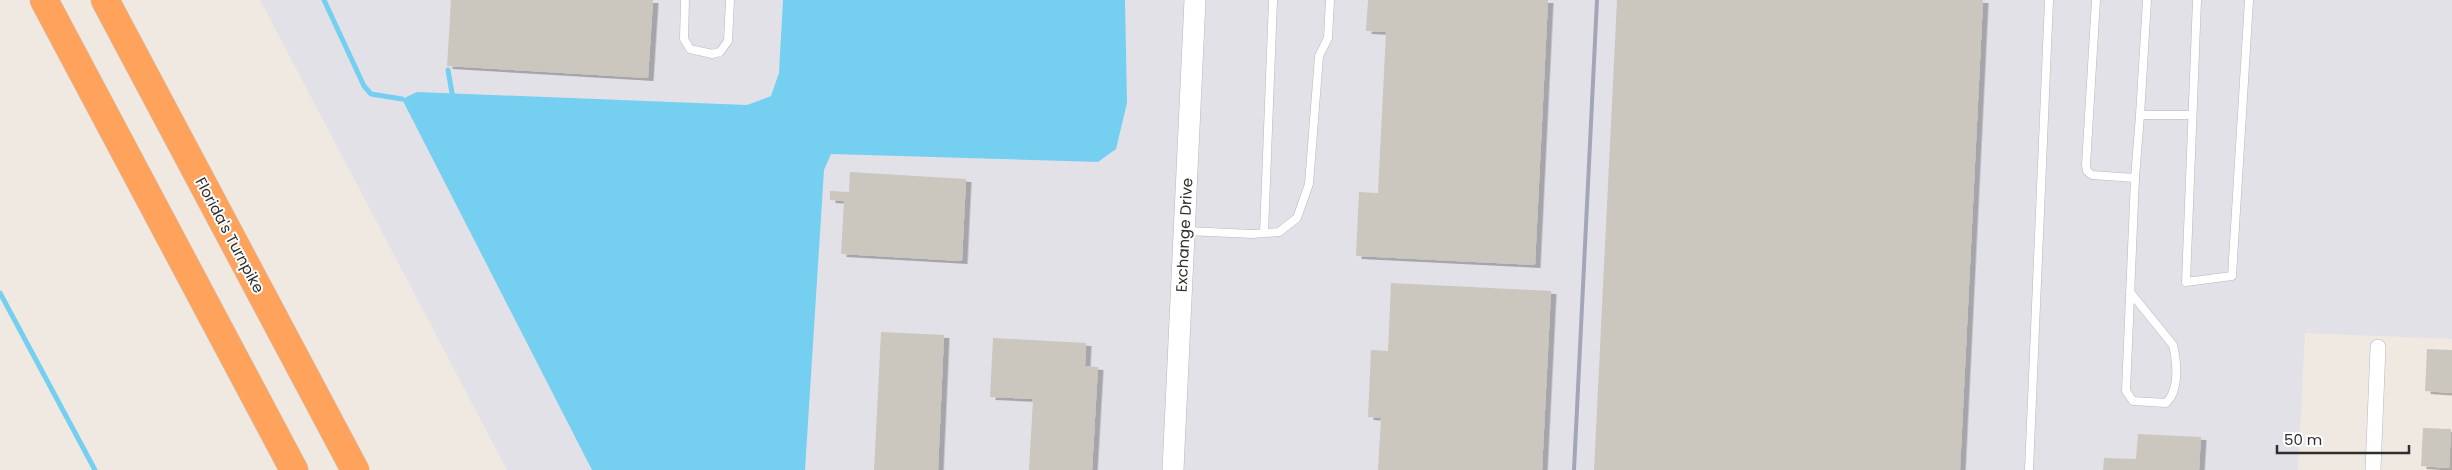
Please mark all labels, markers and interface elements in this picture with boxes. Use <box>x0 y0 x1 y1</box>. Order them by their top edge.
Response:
street label: Florida's Turnpike <box>191 173 269 297</box>
street label: Exchange Drive <box>1171 177 1197 293</box>
scale bar <box>2277 422 2410 454</box>
text: 50 m <box>2284 429 2322 450</box>

